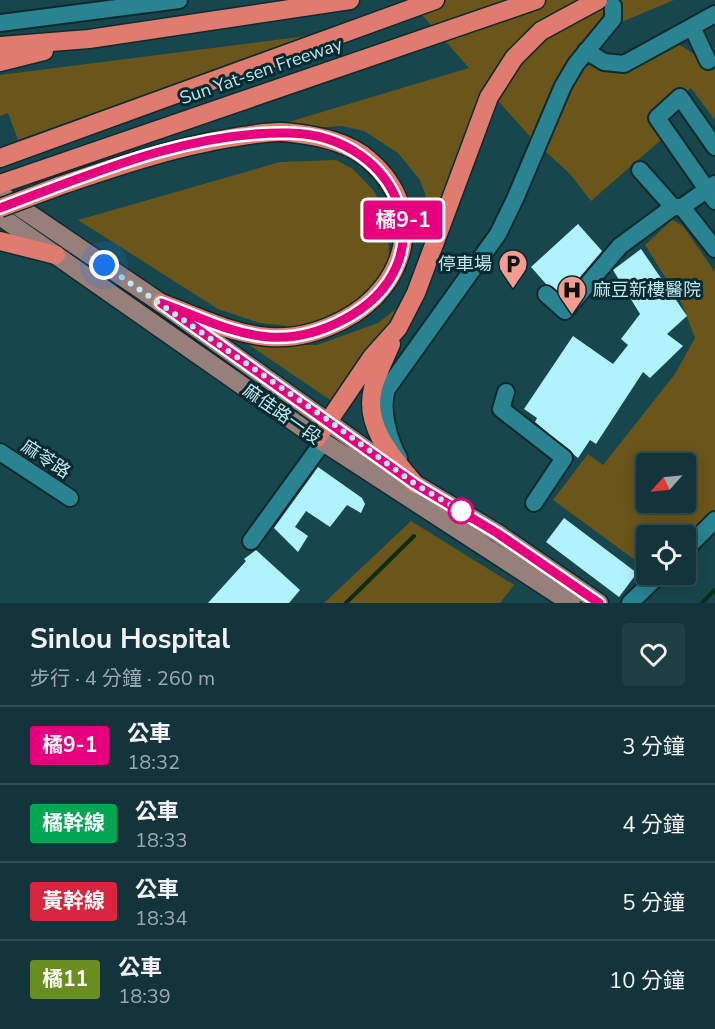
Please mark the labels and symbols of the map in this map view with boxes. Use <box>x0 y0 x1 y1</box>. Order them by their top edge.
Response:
street label: Sun Yat-sen Freeway <box>176 32 346 110</box>
line badge: 橘9-1 <box>361 200 445 240</box>
parking icon: 停車場 <box>497 248 529 290</box>
your location <box>89 250 119 280</box>
place label: 停車場 <box>438 252 492 276</box>
hospital icon: 麻豆新樓醫院 <box>556 274 588 316</box>
place label: 麻豆新樓醫院 <box>593 278 701 302</box>
street label: 麻佳路一段 <box>238 378 326 450</box>
street label: 麻苓路 <box>17 434 75 484</box>
north arrow <box>636 453 696 513</box>
unlabelled marker <box>448 498 474 524</box>

